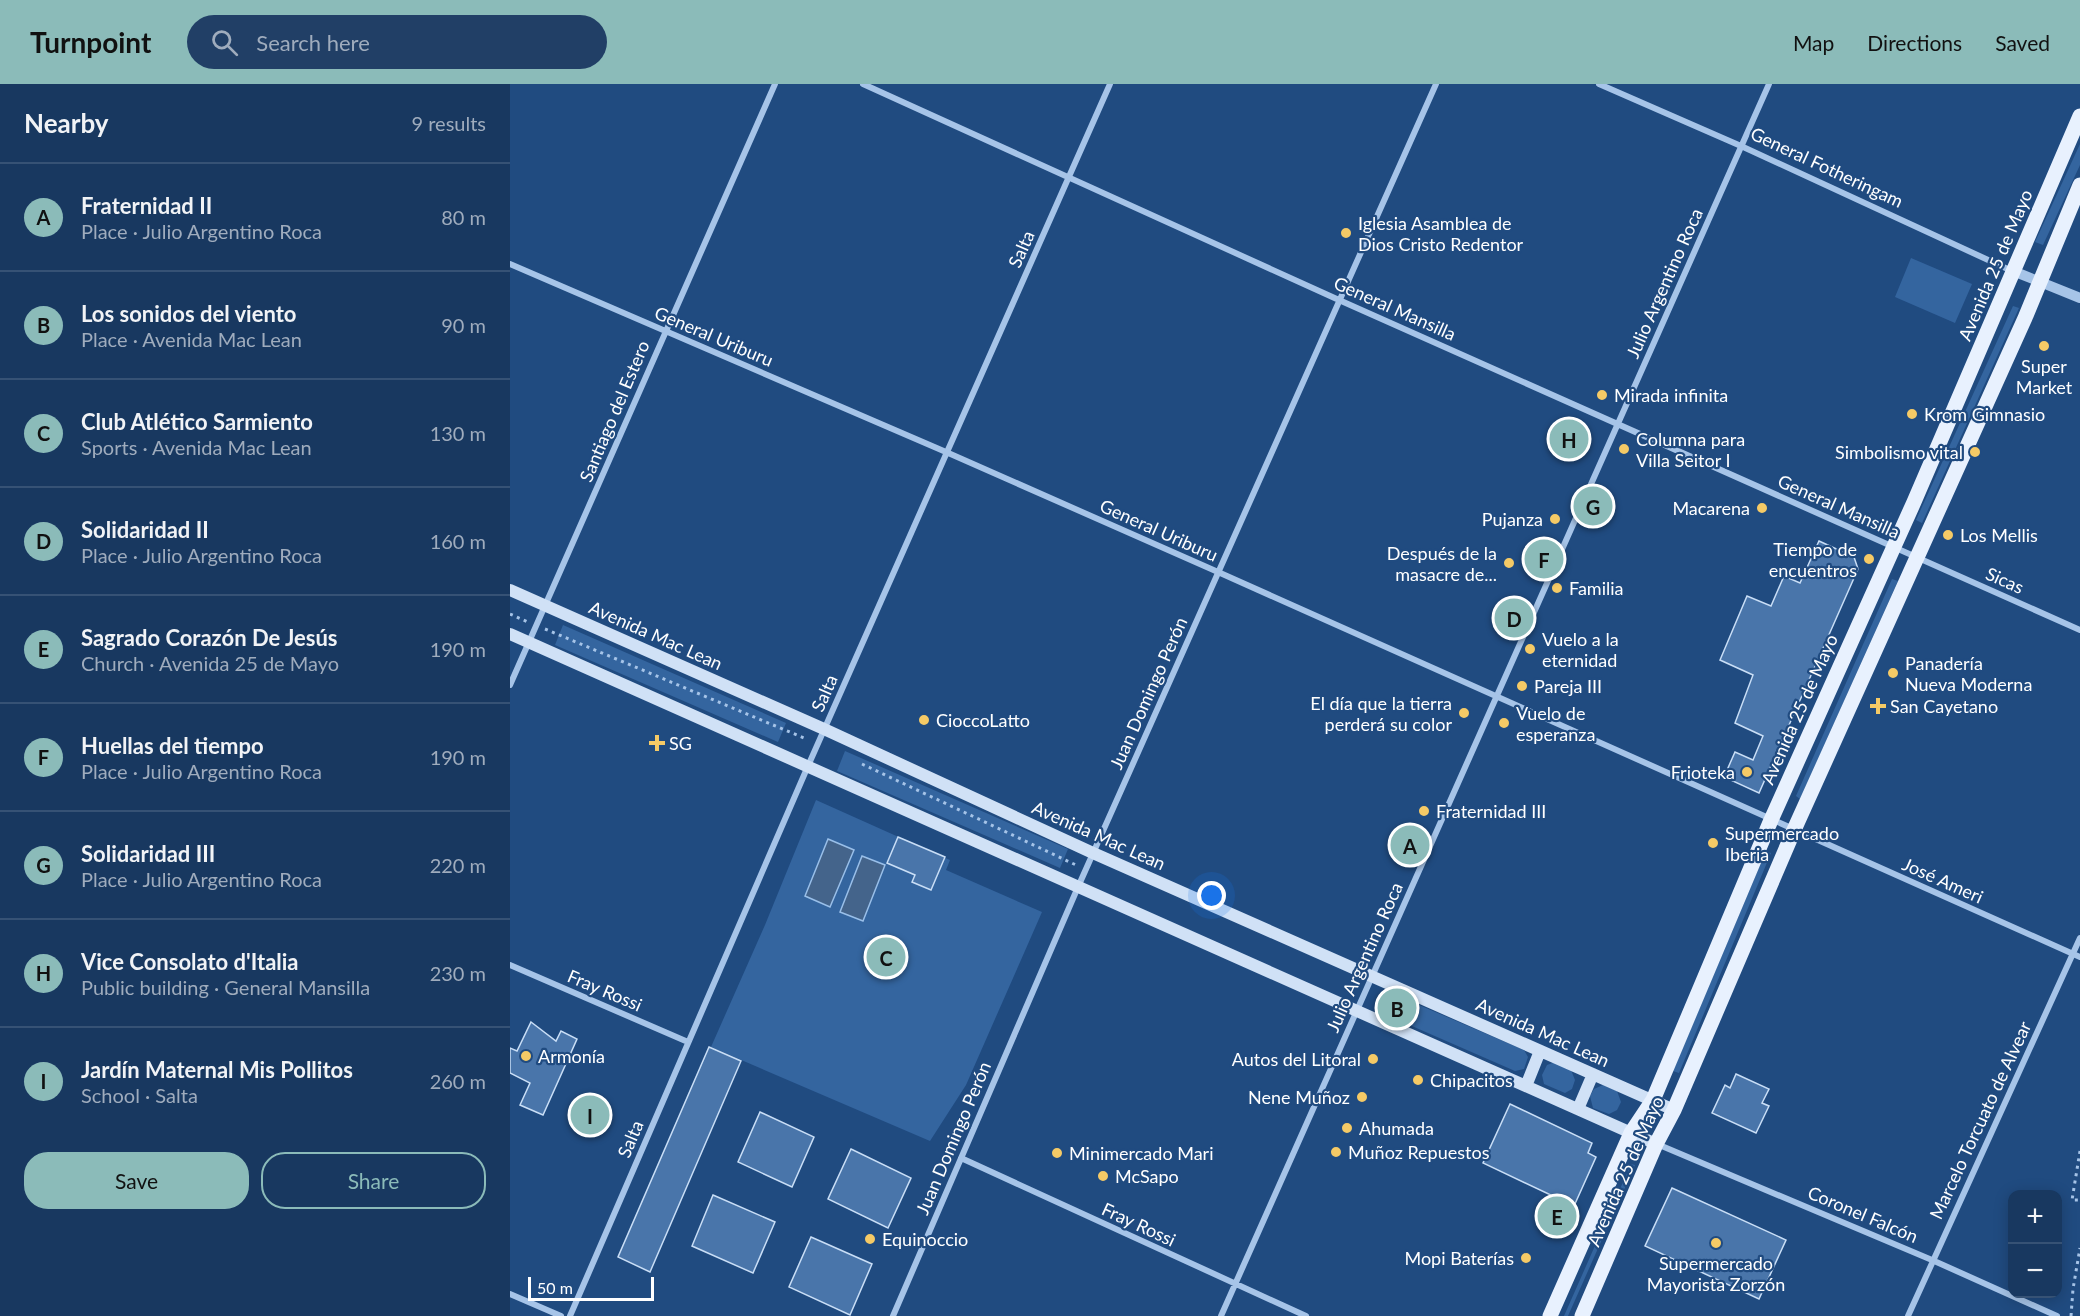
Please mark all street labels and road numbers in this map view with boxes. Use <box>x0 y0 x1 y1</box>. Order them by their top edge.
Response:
street label: General Fotheringam <box>1747 122 1907 212</box>
street label: Avenida 25 de Mayo <box>1953 186 2037 344</box>
street label: Julio Argentino Roca <box>1621 205 1707 361</box>
street label: Salta <box>1003 227 1039 271</box>
street label: General Mansilla <box>1331 271 1459 345</box>
street label: General Uriburu <box>651 301 777 371</box>
street label: Santiago del Estero <box>574 337 654 485</box>
street label: General Mansilla <box>1775 469 1903 543</box>
street label: General Uriburu <box>1097 494 1221 566</box>
street label: Sicas <box>1983 562 2028 598</box>
street label: Avenida Mac Lean <box>586 596 726 674</box>
street label: Juan Domingo Perón <box>1105 614 1191 772</box>
street label: Avenida 25 de Mayo <box>1756 630 1842 788</box>
street label: Salta <box>806 671 842 715</box>
street label: Avenida Mac Lean <box>1029 796 1169 874</box>
street label: José Ameri <box>1899 852 1987 908</box>
street label: Julio Argentino Roca <box>1321 879 1407 1035</box>
street label: Fray Rossi <box>564 964 646 1016</box>
street label: Avenida Mac Lean <box>1473 993 1613 1071</box>
street label: Marcelo Torcuato de Alvear <box>1924 1017 2036 1222</box>
street label: Juan Domingo Perón <box>911 1058 995 1218</box>
street label: Avenida 25 de Mayo <box>1582 1092 1668 1250</box>
street label: Salta <box>612 1117 648 1161</box>
street label: Coronel Falcón <box>1805 1181 1921 1247</box>
street label: Fray Rossi <box>1099 1197 1179 1251</box>

